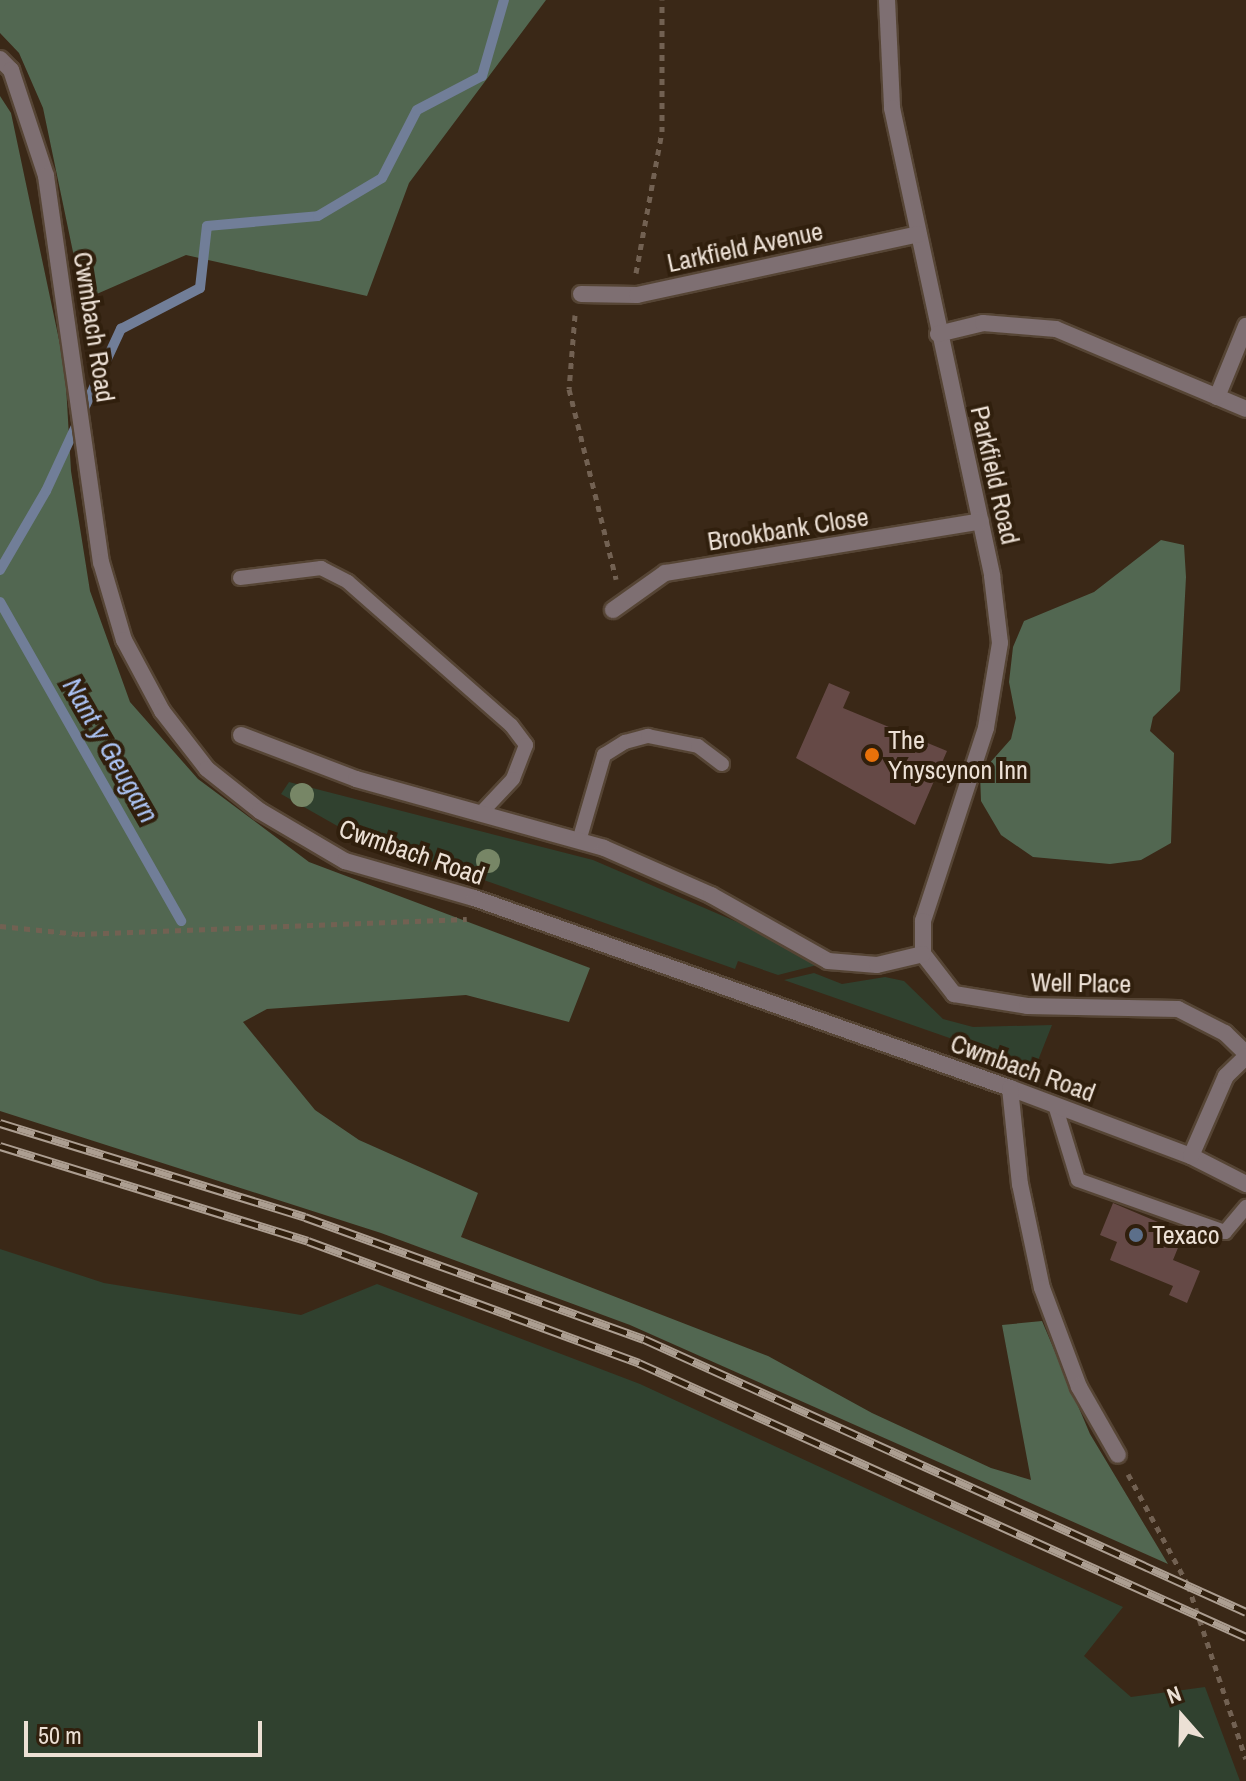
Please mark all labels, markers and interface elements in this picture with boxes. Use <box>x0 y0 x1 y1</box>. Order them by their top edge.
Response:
street label: Larkfield Avenue <box>664 215 826 279</box>
street label: Cwmbach Road <box>67 250 121 404</box>
street label: Parkfield Road <box>964 403 1026 547</box>
street label: Brookbank Close <box>705 501 871 557</box>
water label: Nant y Geugarn <box>56 671 166 829</box>
place label: The Ynyscynon Inn <box>888 724 1028 786</box>
marker: The Ynyscynon Inn <box>863 746 881 764</box>
street label: Cwmbach Road <box>335 813 489 891</box>
street label: Well Place <box>1031 967 1131 999</box>
street label: Cwmbach Road <box>946 1027 1100 1109</box>
place label: Texaco <box>1152 1219 1220 1251</box>
marker: Texaco <box>1127 1226 1145 1244</box>
north arrow <box>1142 1677 1222 1757</box>
text: N <box>1163 1678 1185 1711</box>
scale bar <box>28 1705 266 1755</box>
text: 50 m <box>38 1719 82 1751</box>

